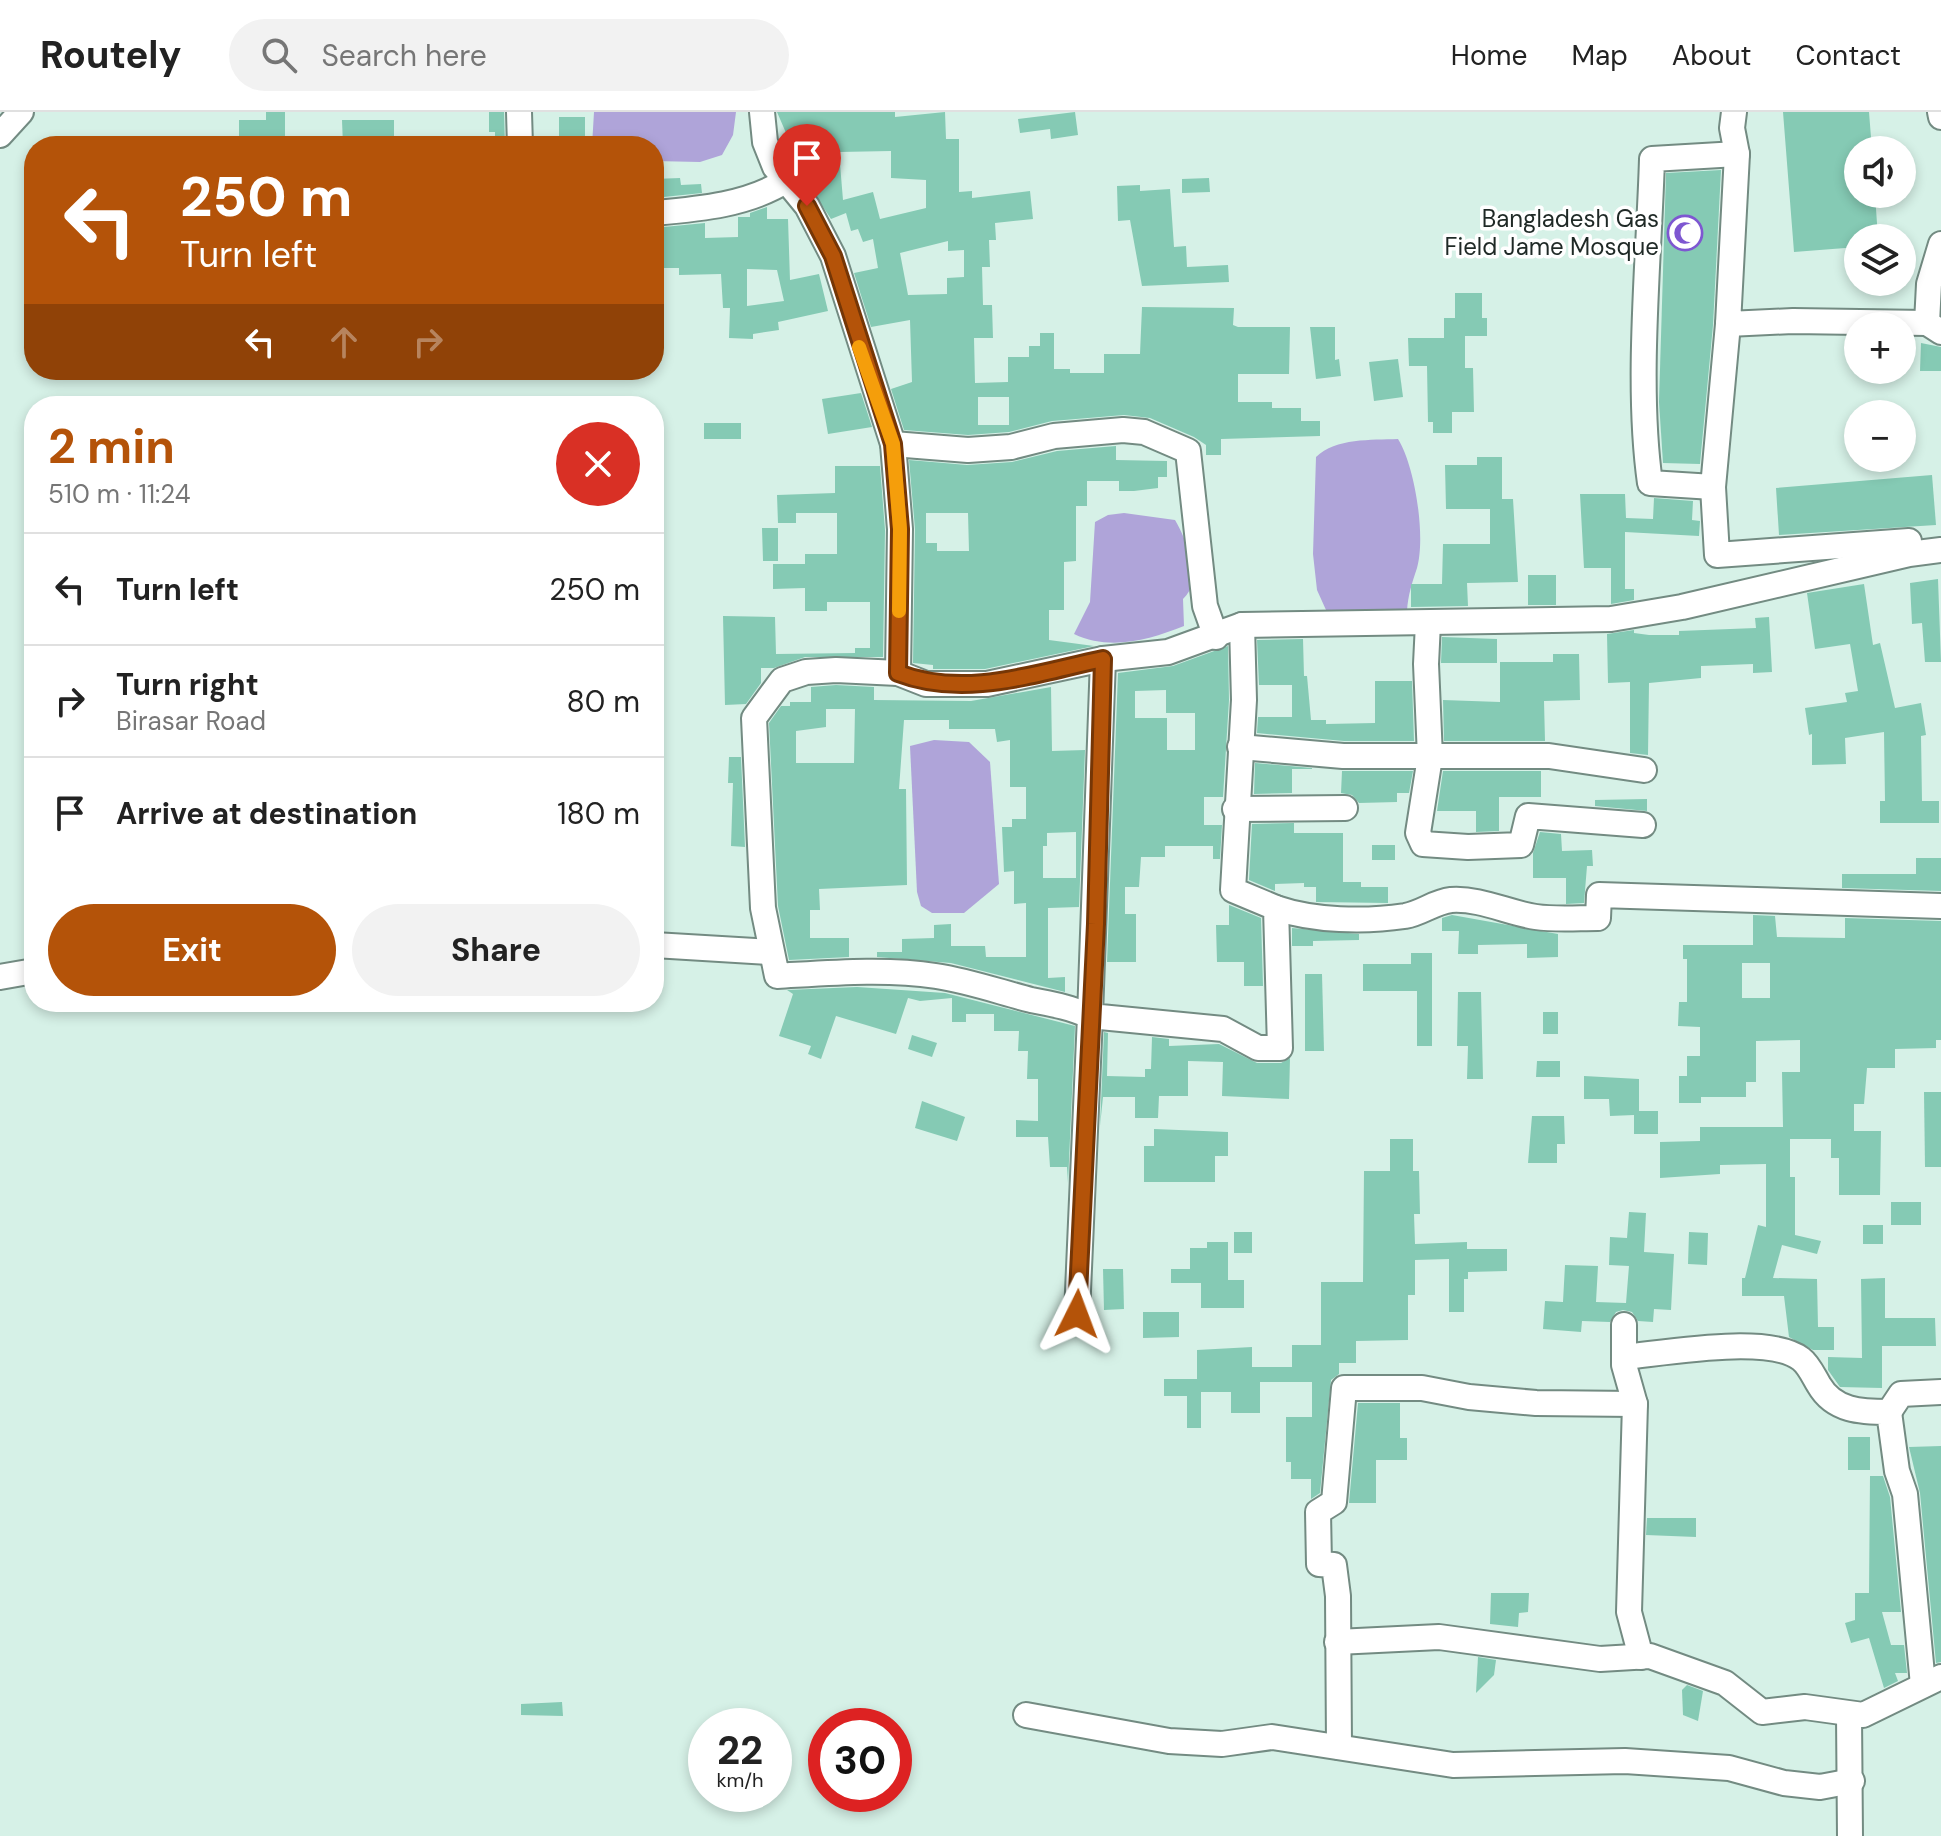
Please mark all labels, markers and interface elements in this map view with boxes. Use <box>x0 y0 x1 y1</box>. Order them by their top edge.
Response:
search box <box>229 19 789 91</box>
text: Routely <box>40 30 181 80</box>
icon: search <box>257 33 301 77</box>
text: Search here <box>321 36 487 75</box>
text: Home <box>1451 37 1527 74</box>
text: Map <box>1571 37 1628 74</box>
text: About <box>1672 37 1751 74</box>
text: Contact <box>1795 37 1901 74</box>
pin <box>773 124 841 206</box>
icon: arrive <box>785 136 829 180</box>
map controls <box>1844 136 1916 472</box>
button: sound <box>1844 136 1916 208</box>
text: 250 m <box>180 160 352 233</box>
icon: left <box>48 168 152 272</box>
place label: Bangladesh Gas Field Jame Mosque <box>1445 203 1659 262</box>
mosque icon: Bangladesh Gas Field Jame Mosque <box>1666 214 1704 252</box>
button: layers <box>1844 224 1916 296</box>
text: Turn left <box>180 231 317 278</box>
button: + <box>1844 312 1916 384</box>
icon: left <box>238 320 282 364</box>
icon: ahead <box>322 320 366 364</box>
icon: right <box>406 320 450 364</box>
button: − <box>1844 400 1916 472</box>
text: 2 min <box>48 415 175 478</box>
button: close <box>556 422 640 506</box>
text: 510 m · 11:24 <box>48 477 191 511</box>
icon: left <box>48 567 92 611</box>
text: Turn left <box>116 570 239 609</box>
text: 250 m <box>549 570 640 609</box>
text: Turn right <box>116 665 259 704</box>
icon: right <box>48 679 92 723</box>
text: 80 m <box>567 682 640 721</box>
text: Birasar Road <box>116 704 266 738</box>
icon: arrive <box>48 791 92 835</box>
text: Arrive at destination <box>116 794 417 833</box>
text: 180 m <box>557 794 640 833</box>
button: Exit <box>48 904 336 996</box>
button: Share <box>352 904 640 996</box>
position arrow <box>1035 1272 1119 1356</box>
speed limit sign: 30 <box>808 1708 912 1812</box>
text: 22 <box>717 1724 763 1776</box>
text: km/h <box>716 1767 764 1793</box>

